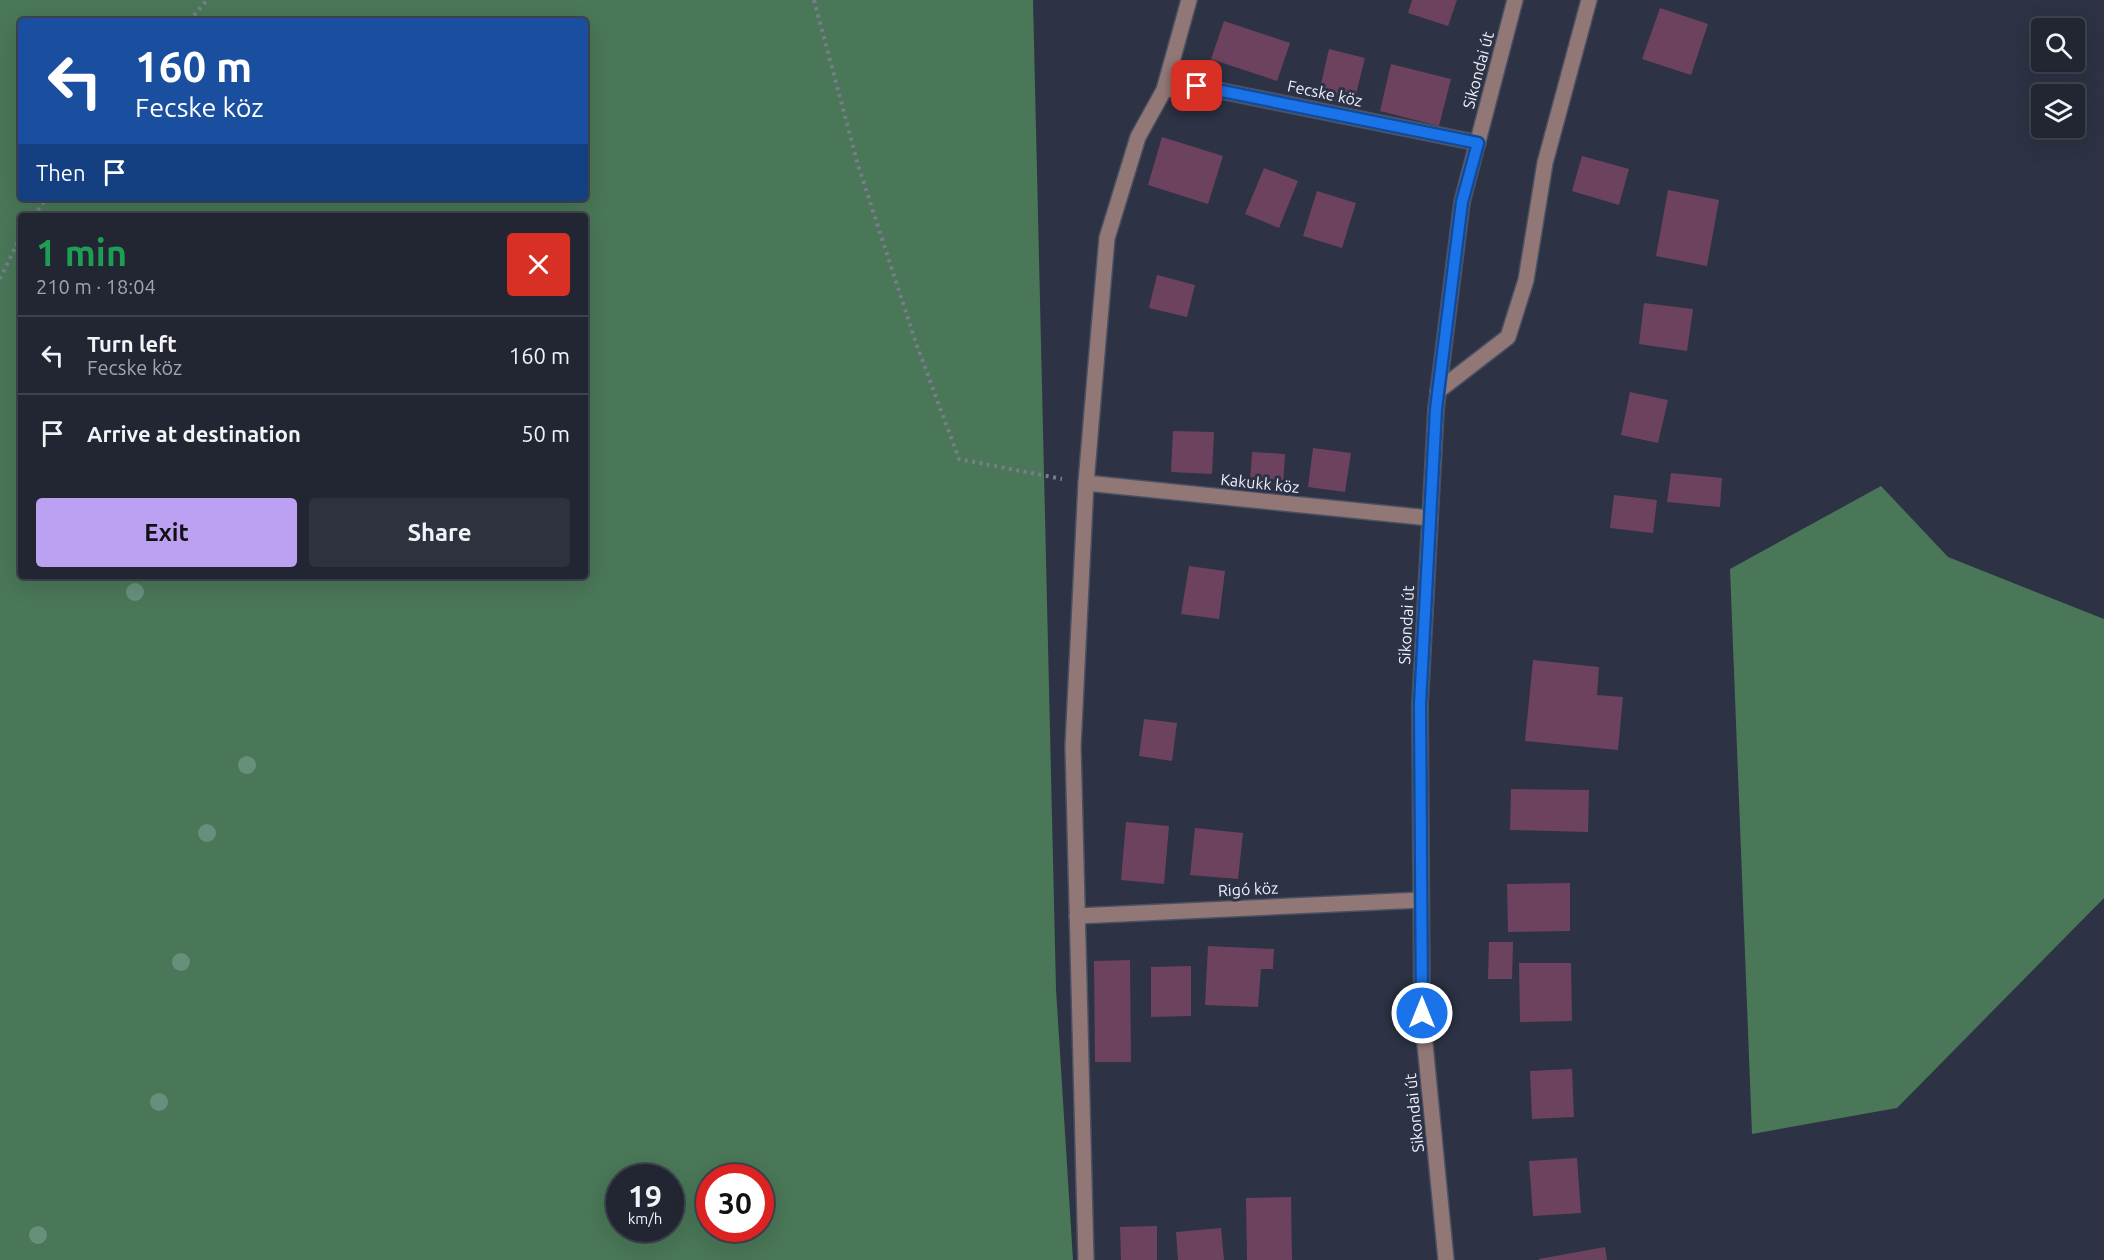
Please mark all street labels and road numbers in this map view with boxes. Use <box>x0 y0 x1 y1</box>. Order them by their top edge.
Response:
street label: Sikondai út <box>1459 29 1497 111</box>
street label: Fecske köz <box>1286 76 1364 110</box>
street label: Kakukk köz <box>1220 470 1300 496</box>
street label: Sikondai út <box>1395 584 1417 665</box>
street label: Rigó köz <box>1217 878 1279 900</box>
street label: Sikondai út <box>1401 1072 1427 1153</box>

